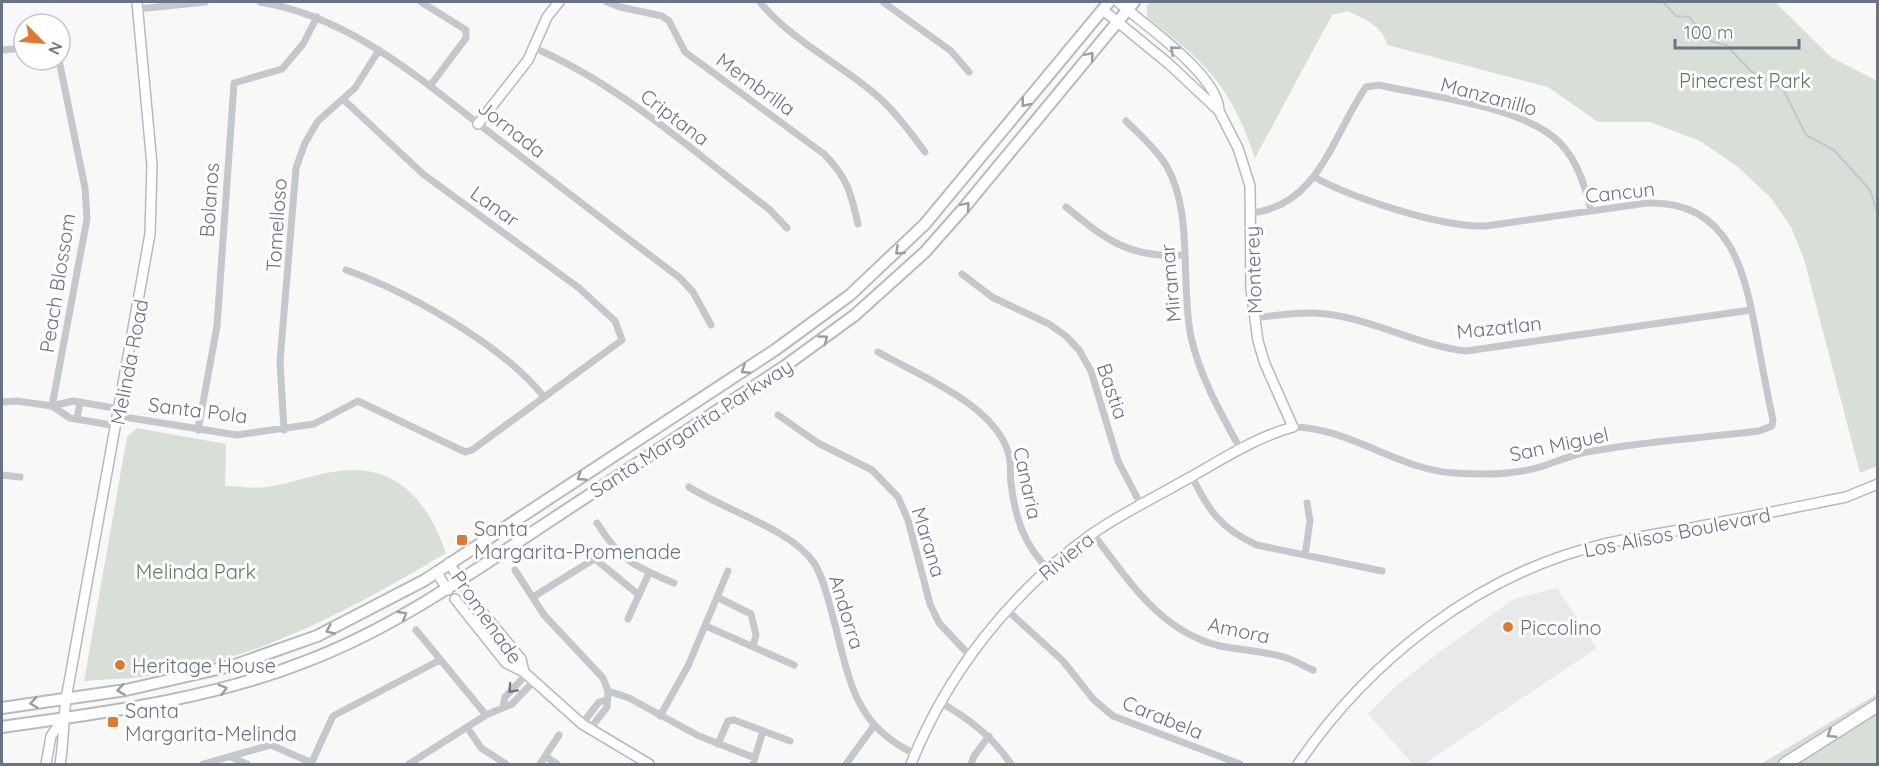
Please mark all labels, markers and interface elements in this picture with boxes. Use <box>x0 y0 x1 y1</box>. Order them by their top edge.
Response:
north arrow <box>12 12 72 72</box>
scale bar <box>1675 12 1800 50</box>
text: 100 m <box>1684 21 1733 44</box>
text: N <box>44 39 67 58</box>
one-way arrow <box>1170 46 1181 57</box>
street label: Membrilla <box>712 47 800 121</box>
one-way arrow <box>1083 52 1094 63</box>
park label: Pinecrest Park <box>1679 68 1811 93</box>
street label: Manzanillo <box>1438 71 1540 121</box>
street label: Criptana <box>636 83 714 151</box>
street label: Jornada <box>473 95 551 163</box>
one-way arrow <box>1022 96 1033 107</box>
street label: Bolanos <box>194 162 224 238</box>
street label: Cancun <box>1584 176 1656 208</box>
street label: Tomelloso <box>260 177 292 273</box>
street label: Lanar <box>466 180 524 232</box>
one-way arrow <box>959 202 970 213</box>
street label: Peach Blossom <box>34 211 80 355</box>
street label: Monterey <box>1239 226 1267 314</box>
street label: Miramar <box>1154 243 1186 323</box>
one-way arrow <box>895 244 906 255</box>
street label: Melinda Road <box>105 297 153 427</box>
street label: Mazatlan <box>1455 310 1543 344</box>
one-way arrow <box>818 335 829 346</box>
street label: Santa Margarita Parkway <box>585 353 797 503</box>
street label: Bastia <box>1092 360 1134 422</box>
one-way arrow <box>740 363 751 374</box>
street label: Santa Pola <box>147 392 249 428</box>
street label: San Miguel <box>1507 421 1611 467</box>
street label: Canaria <box>1008 445 1048 521</box>
one-way arrow <box>577 470 588 481</box>
street label: Los Alisos Boulevard <box>1581 502 1773 562</box>
street label: Marana <box>907 504 951 580</box>
place label: Santa Margarita-Promenade <box>474 516 681 564</box>
street label: Riviera <box>1033 526 1099 586</box>
marker: Santa Margarita-Promenade <box>455 533 469 547</box>
park label: Melinda Park <box>136 559 256 584</box>
street label: Promenade <box>446 566 528 668</box>
street label: Andorra <box>824 572 870 652</box>
one-way arrow <box>397 611 407 622</box>
street label: Amora <box>1206 611 1272 649</box>
place label: Piccolino <box>1520 615 1602 640</box>
marker: Piccolino <box>1501 620 1515 634</box>
one-way arrow <box>325 623 336 635</box>
place label: Heritage House <box>132 653 276 678</box>
marker: Heritage House <box>113 658 127 672</box>
one-way arrow <box>508 682 519 693</box>
one-way arrow <box>116 684 125 696</box>
one-way arrow <box>217 684 228 696</box>
street label: Carabela <box>1119 690 1207 744</box>
one-way arrow <box>29 697 38 709</box>
place label: Santa Margarita-Melinda <box>125 698 297 746</box>
marker: Santa Margarita-Melinda <box>106 715 120 729</box>
one-way arrow <box>1826 727 1837 738</box>

